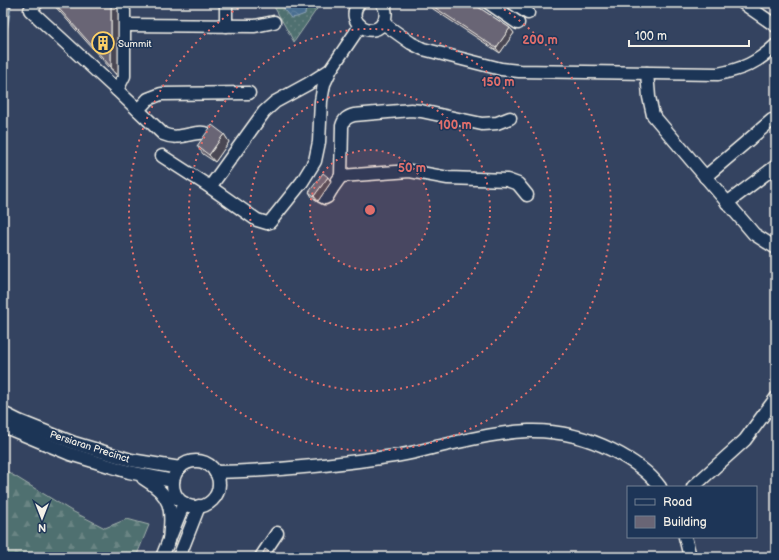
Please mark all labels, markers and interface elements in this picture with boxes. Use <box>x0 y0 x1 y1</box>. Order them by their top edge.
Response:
scale bar <box>629 22 749 48</box>
text: 100 m <box>635 29 667 44</box>
building icon: Summit <box>90 30 116 56</box>
text: 200 m <box>522 33 558 48</box>
place label: Summit <box>118 38 152 50</box>
text: 150 m <box>482 75 514 90</box>
text: 100 m <box>438 118 472 133</box>
text: 50 m <box>398 161 426 176</box>
centre of rings <box>363 203 377 217</box>
street label: Persiaran Precinct <box>48 428 131 466</box>
legend <box>627 486 757 538</box>
text: Road <box>663 495 692 510</box>
north arrow <box>22 498 62 538</box>
text: Building <box>663 515 707 530</box>
text: N <box>38 521 46 534</box>

